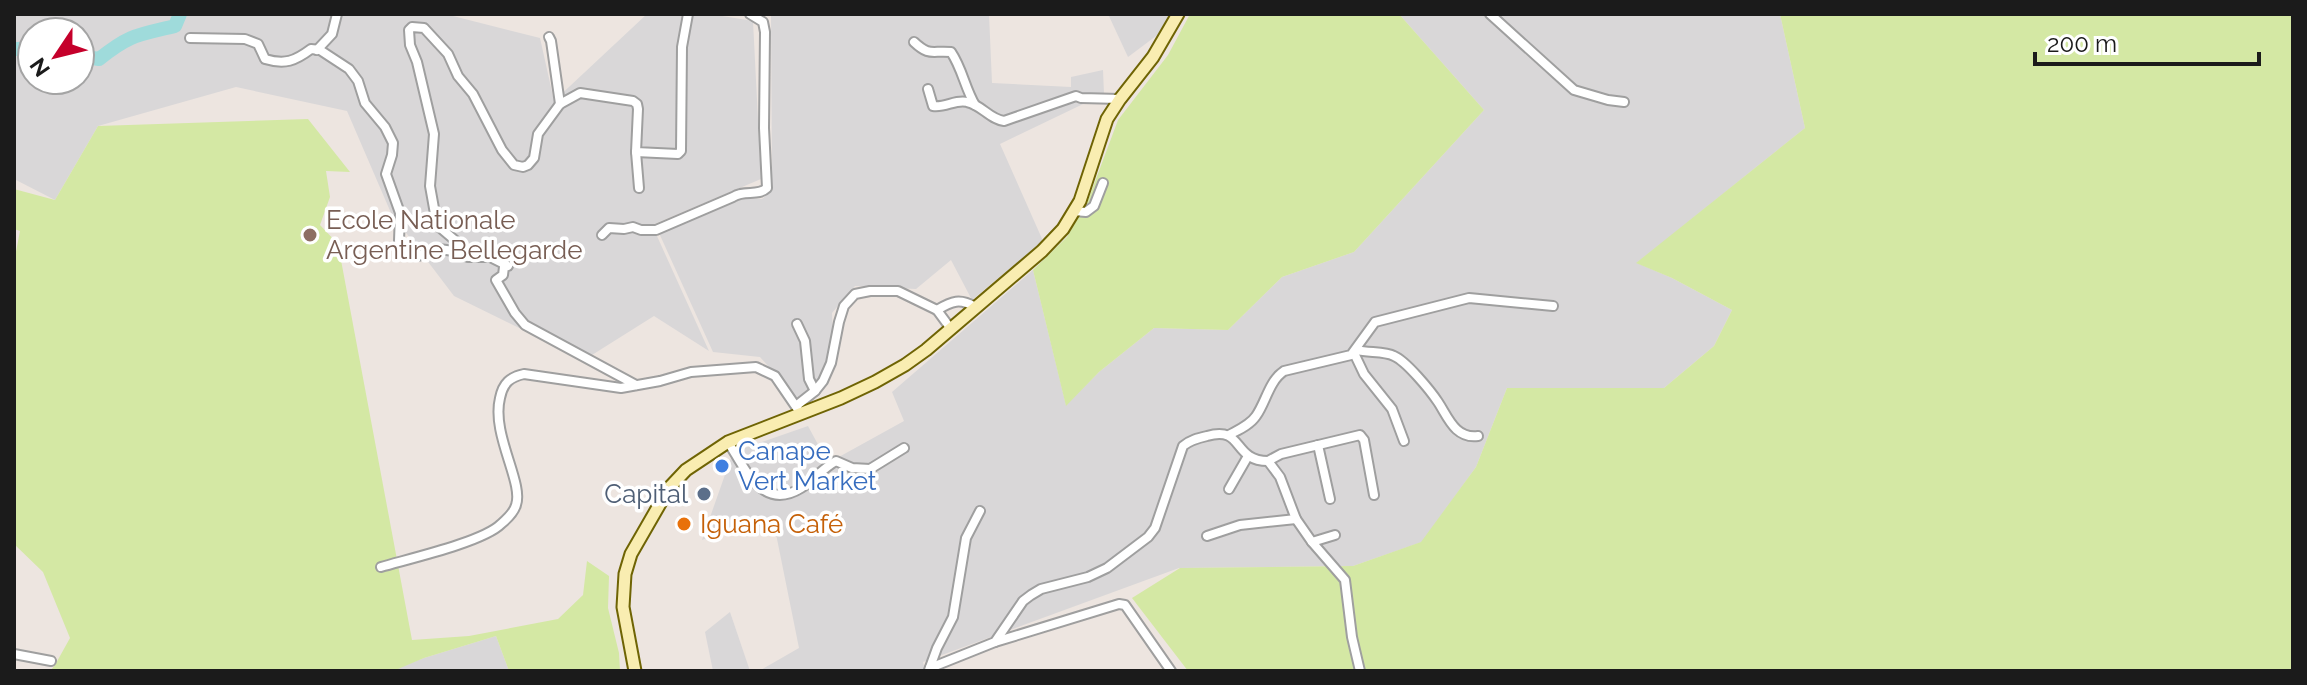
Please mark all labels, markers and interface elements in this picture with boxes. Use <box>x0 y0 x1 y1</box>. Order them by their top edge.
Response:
north arrow <box>16 16 96 96</box>
scale bar <box>2035 16 2259 66</box>
text: 200 m <box>2047 29 2117 58</box>
text: N <box>24 53 55 82</box>
place label: Ecole Nationale Argentine Bellegarde <box>326 205 583 265</box>
marker: Ecole Nationale Argentine Bellegarde <box>301 226 319 244</box>
place label: Canape Vert Market <box>738 436 877 496</box>
marker: Canape Vert Market <box>713 457 731 475</box>
place label: Capital <box>604 479 689 509</box>
marker: Capital <box>695 485 713 503</box>
place label: Iguana Café <box>700 509 843 539</box>
marker: Iguana Café <box>675 515 693 533</box>

